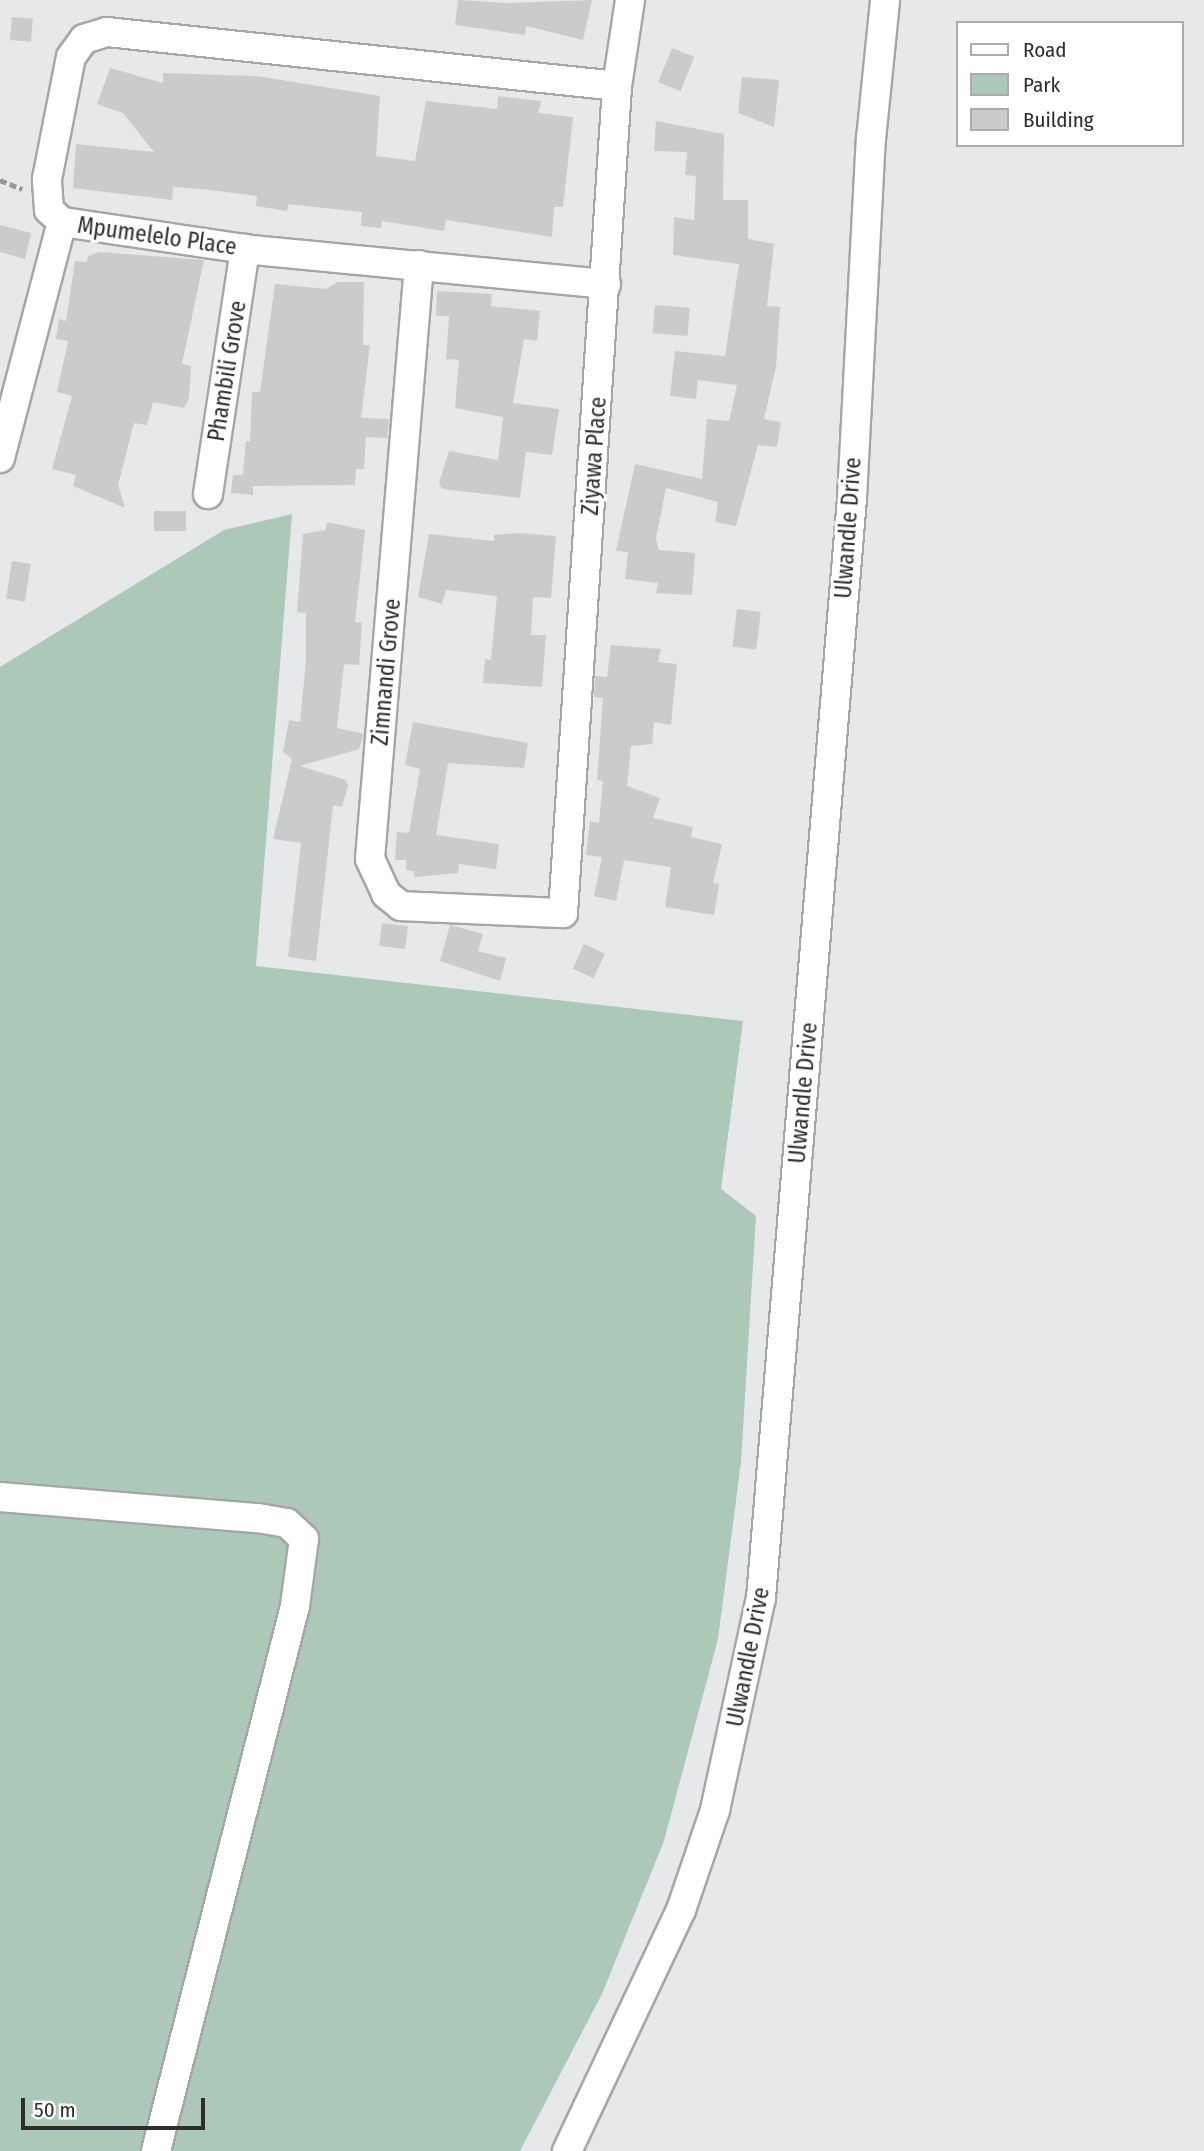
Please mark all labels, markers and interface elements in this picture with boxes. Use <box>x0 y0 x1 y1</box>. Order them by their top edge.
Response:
legend <box>956 21 1183 147</box>
text: Road <box>1023 37 1067 63</box>
text: Park <box>1023 72 1060 98</box>
text: Building <box>1023 107 1094 133</box>
street label: Mpumelelo Place <box>76 211 238 261</box>
street label: Phambili Grove <box>202 299 252 443</box>
street label: Ziyawa Place <box>576 396 612 516</box>
street label: Ulwandle Drive <box>829 456 867 600</box>
street label: Zimnandi Grove <box>366 597 406 747</box>
street label: Ulwandle Drive <box>783 1021 823 1165</box>
street label: Ulwandle Drive <box>721 1585 775 1729</box>
scale bar <box>24 2084 208 2128</box>
text: 50 m <box>34 2097 76 2123</box>

